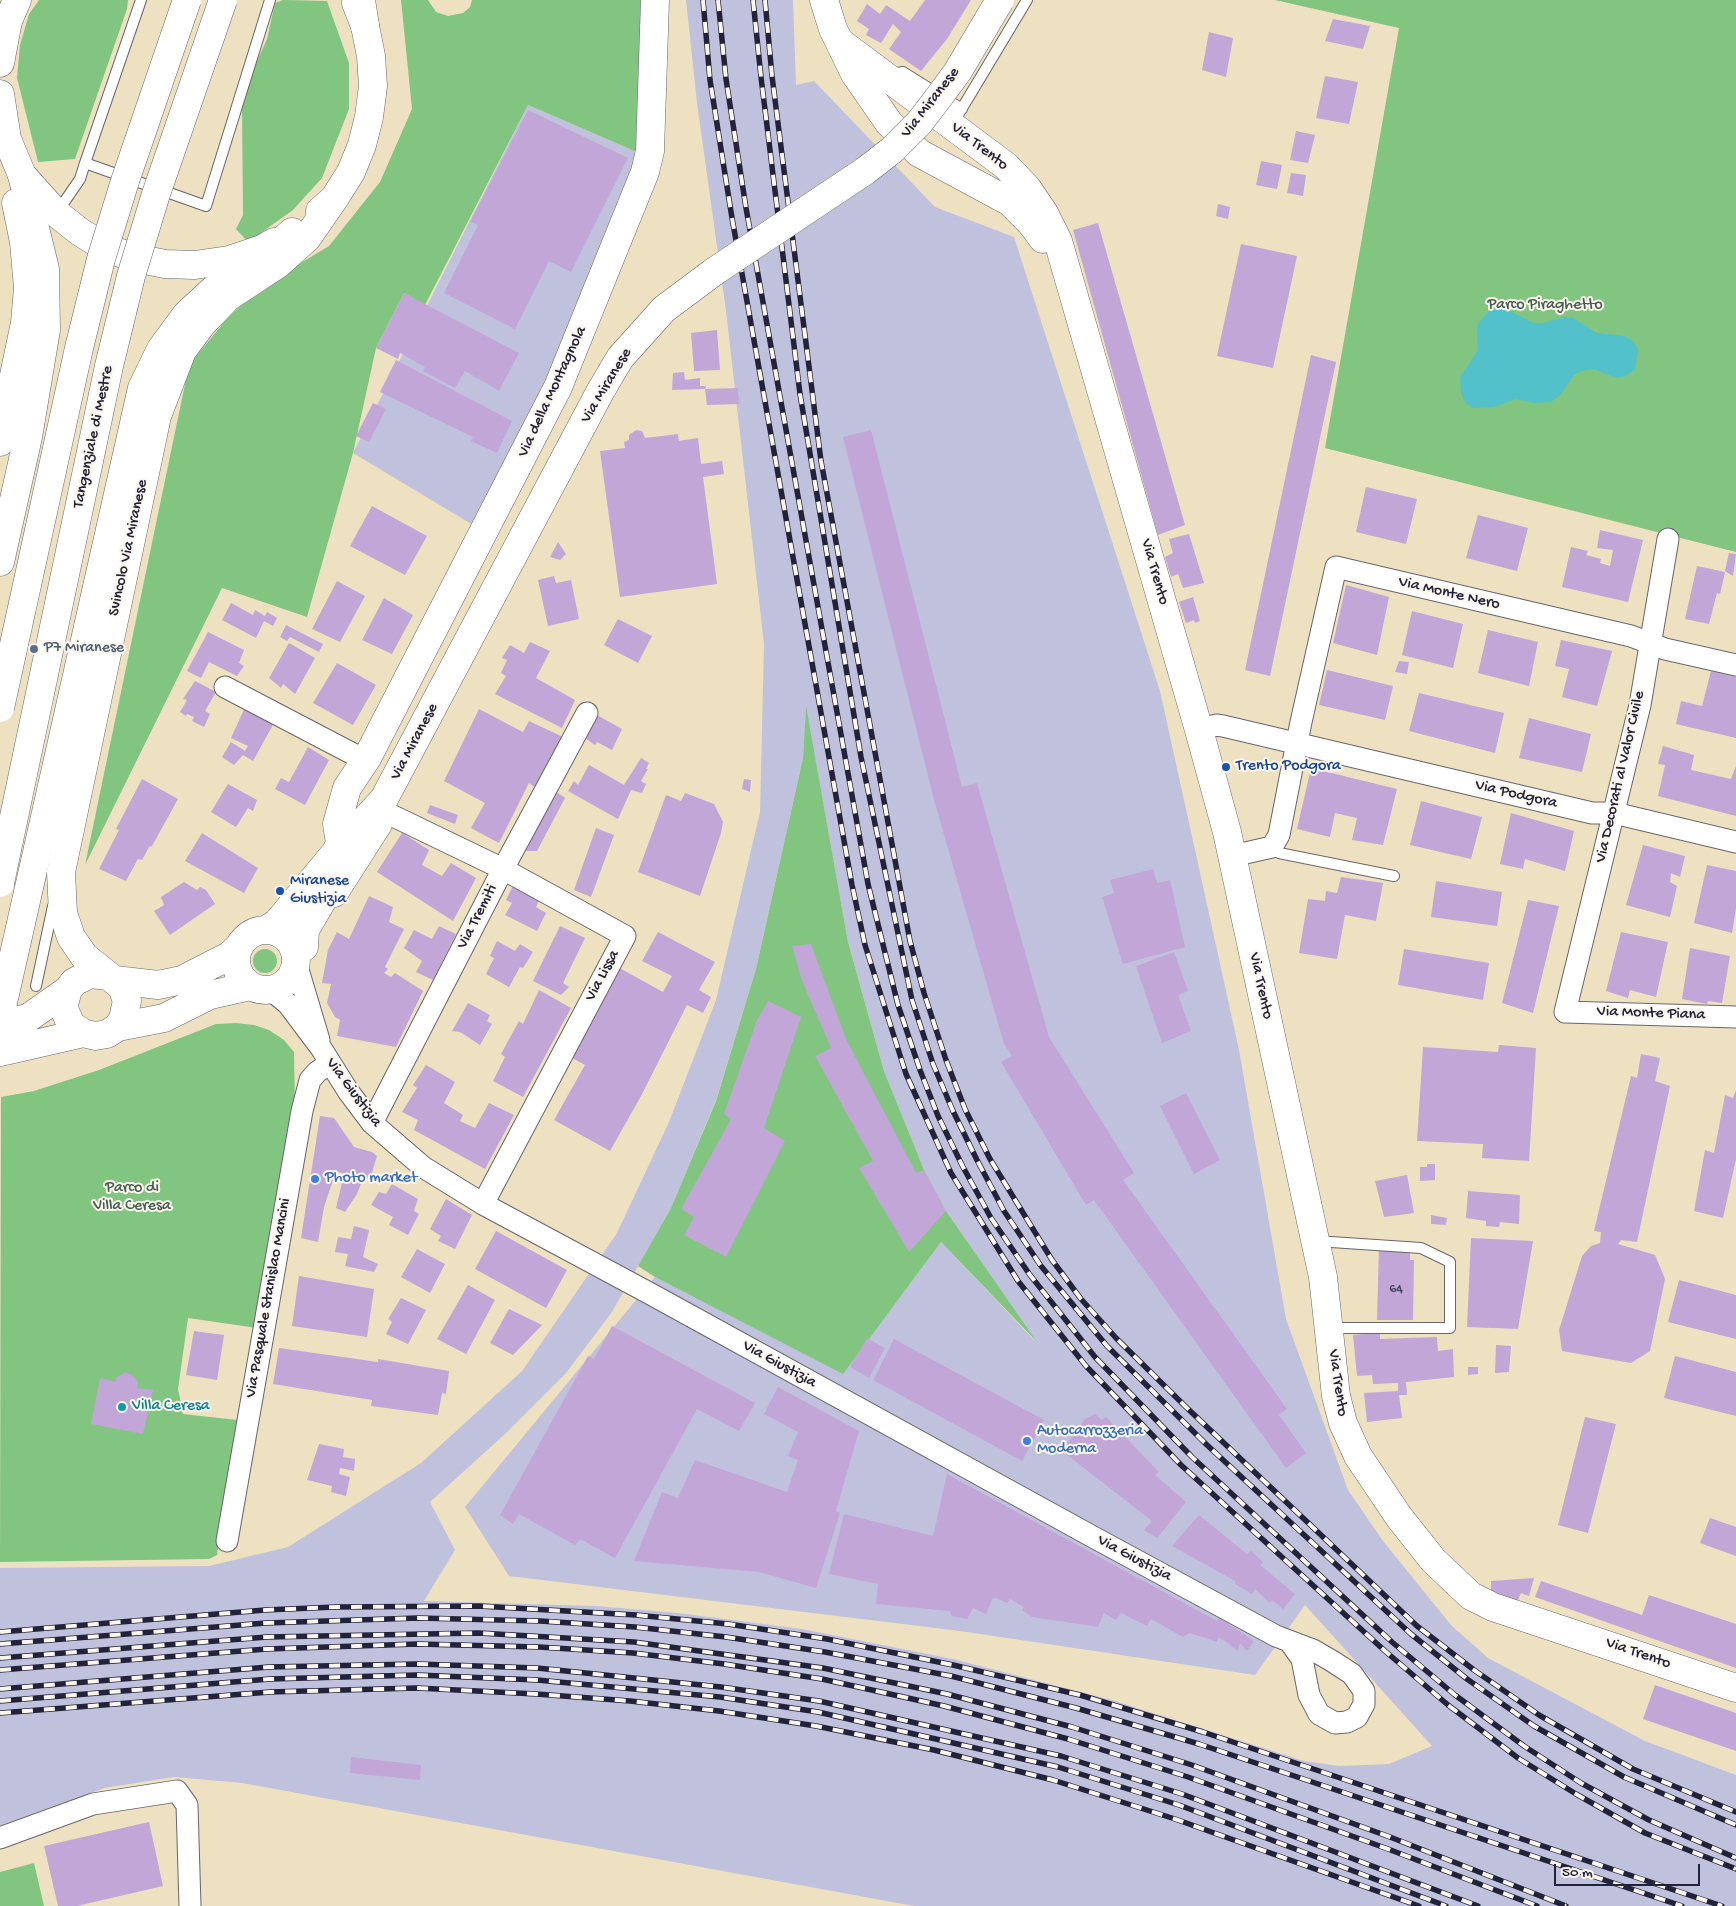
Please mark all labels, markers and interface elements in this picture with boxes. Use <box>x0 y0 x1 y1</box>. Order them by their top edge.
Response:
street label: Via Miranese <box>898 64 964 142</box>
street label: Via Trento <box>946 119 1012 175</box>
park label: Parco Piraghetto <box>1487 296 1603 316</box>
street label: Via della Montagnola <box>514 323 592 461</box>
street label: Via Miranese <box>577 345 637 427</box>
street label: Tangenziale di Mestre <box>70 364 118 510</box>
street label: Svincolo Via Miranese <box>105 478 153 618</box>
street label: Via Trento <box>1135 537 1173 607</box>
street label: Via Monte Nero <box>1397 573 1501 615</box>
place label: P7 Miranese <box>44 639 124 659</box>
marker: P7 Miranese <box>28 643 40 655</box>
street label: Via Decorati al Valor Civile <box>1592 689 1650 865</box>
street label: Via Miranese <box>387 700 443 784</box>
place label: Trento Podgora <box>1236 757 1341 777</box>
marker: Trento Podgora <box>1220 761 1232 773</box>
street label: Via Podgora <box>1473 776 1559 814</box>
place label: Miranese Giustizia <box>290 872 349 910</box>
street label: Via Tremiti <box>454 881 502 953</box>
marker: Miranese Giustizia <box>274 885 286 897</box>
street label: Via Lissa <box>582 947 624 1005</box>
street label: Via Trento <box>1244 951 1276 1021</box>
street label: Via Monte Piana <box>1597 1003 1705 1025</box>
street label: Via Giustizia <box>321 1055 385 1131</box>
place label: Photo market <box>325 1169 417 1189</box>
marker: Photo market <box>309 1173 321 1185</box>
park label: Parco di Villa Ceresa <box>93 1179 171 1217</box>
street label: Via Pasquale Stanislao Mancini <box>242 1197 296 1399</box>
house number: 64 <box>1389 1282 1403 1298</box>
street label: Via Giustizia <box>739 1337 819 1393</box>
street label: Via Trento <box>1323 1348 1351 1418</box>
place label: Villa Ceresa <box>132 1397 210 1417</box>
marker: Villa Ceresa <box>116 1401 128 1413</box>
place label: Autocarrozzeria Moderna <box>1037 1422 1143 1460</box>
marker: Autocarrozzeria Moderna <box>1021 1435 1033 1447</box>
street label: Via Giustizia <box>1094 1531 1174 1587</box>
street label: Via Trento <box>1603 1634 1673 1674</box>
scale bar <box>1556 1854 1702 1886</box>
text: 50 m <box>1562 1864 1593 1882</box>

